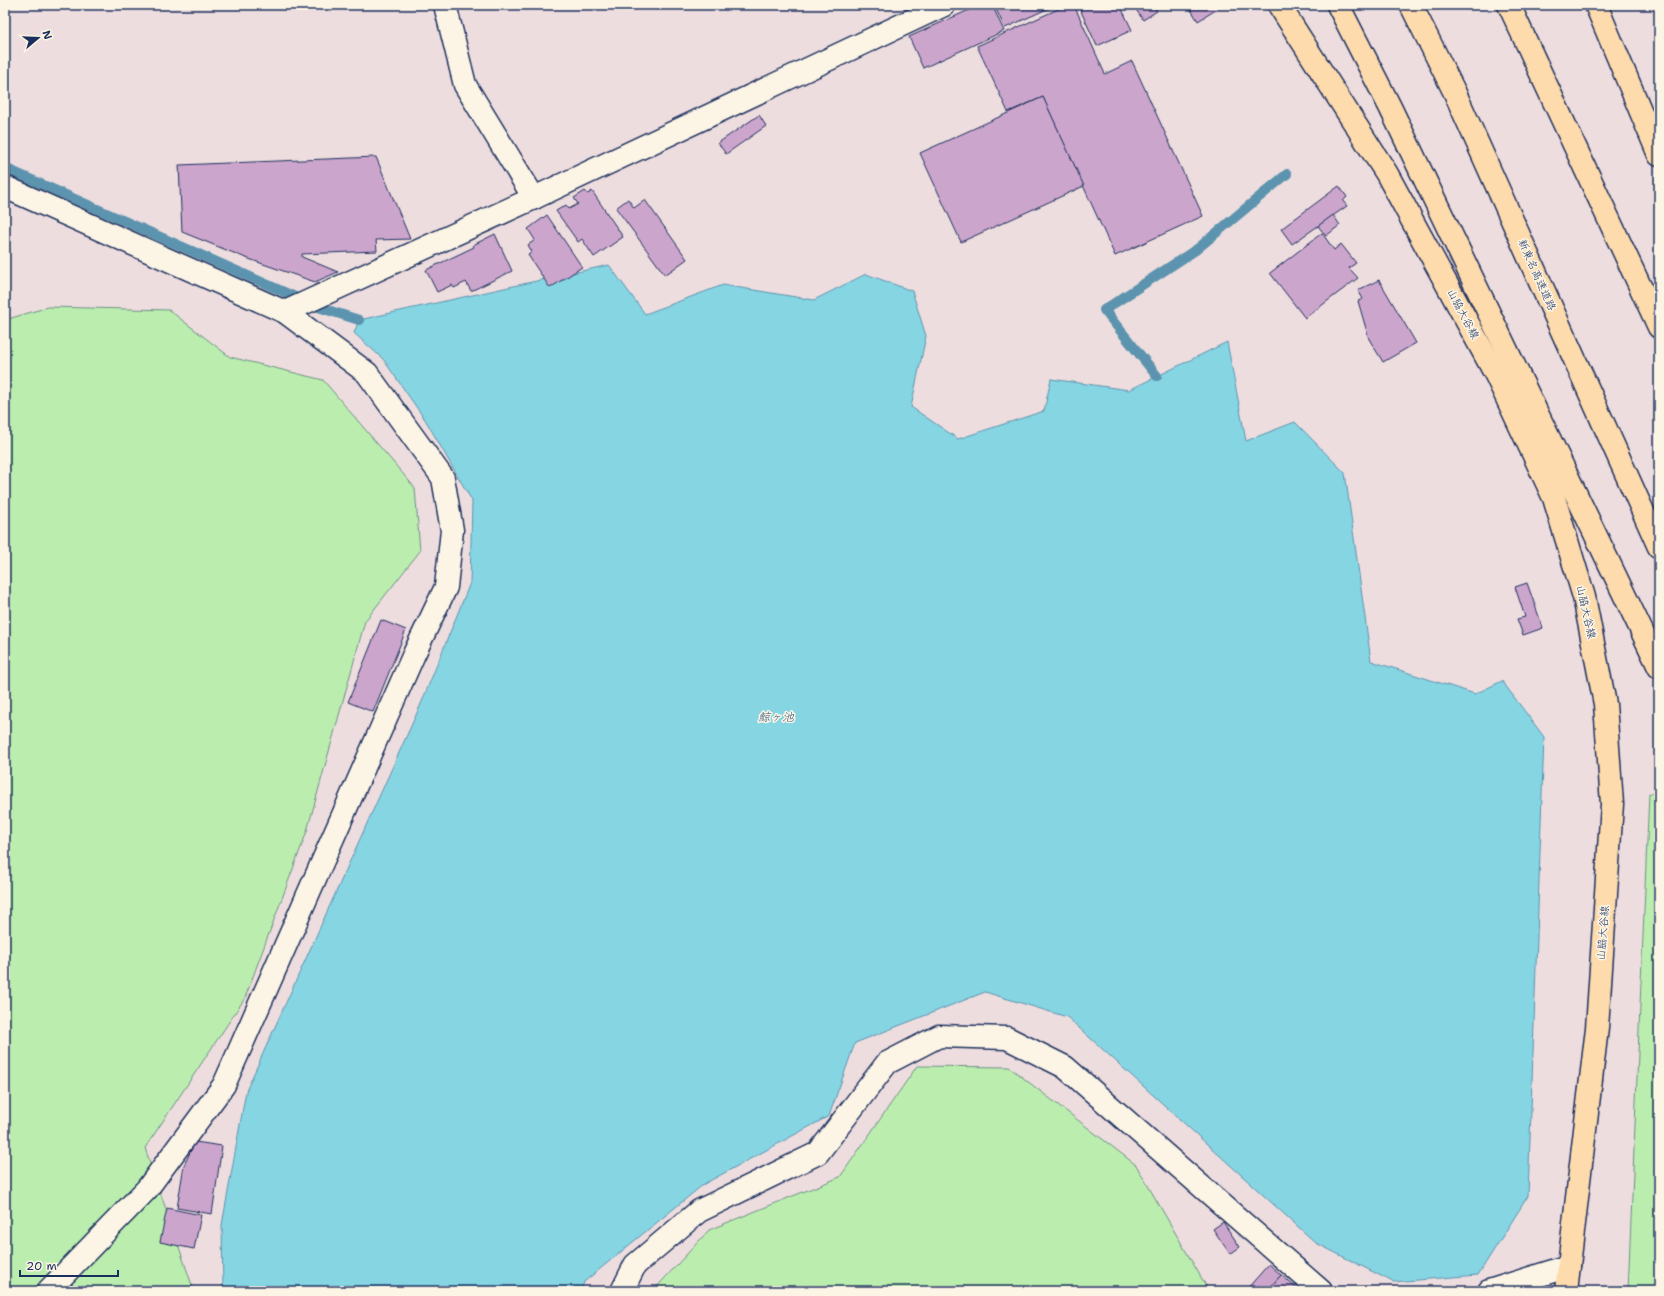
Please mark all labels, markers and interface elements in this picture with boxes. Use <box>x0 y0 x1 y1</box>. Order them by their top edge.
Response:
north arrow <box>18 18 58 58</box>
text: N <box>38 28 56 42</box>
street label: 新東名高速道路 <box>1514 237 1560 313</box>
street label: 山脇大谷線 <box>1443 286 1483 342</box>
street label: 山脇大谷線 <box>1573 584 1599 640</box>
water label: 鯨ヶ池 <box>758 709 795 725</box>
street label: 山脇大谷線 <box>1594 905 1612 961</box>
scale bar <box>20 1252 118 1278</box>
text: 20 m <box>26 1258 57 1274</box>

